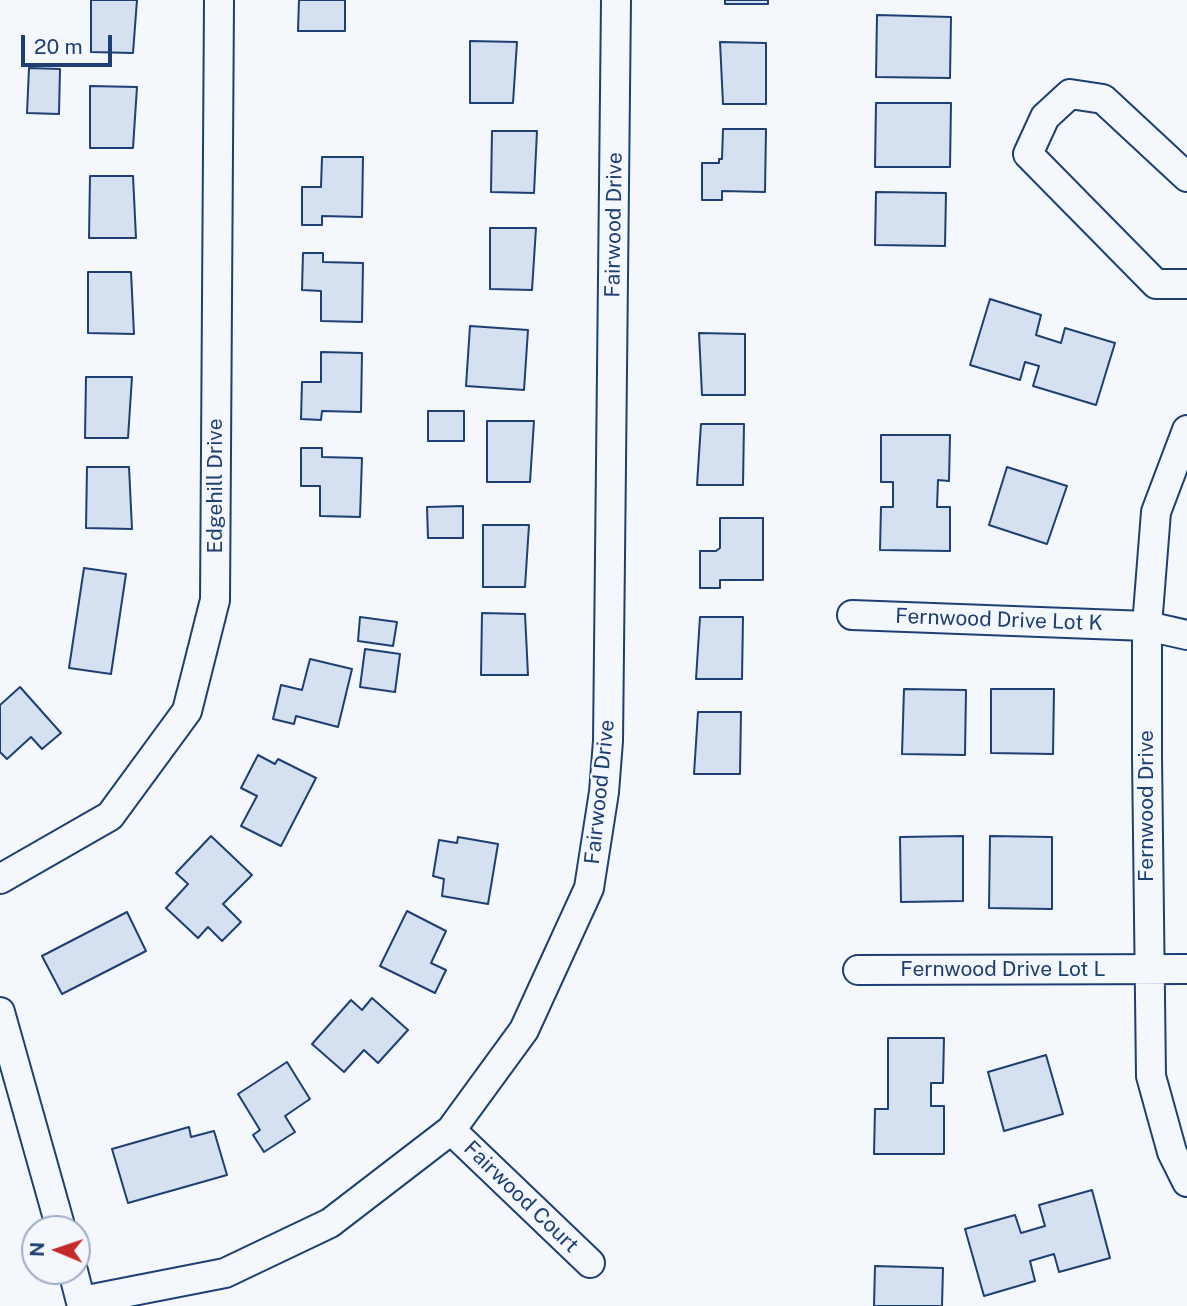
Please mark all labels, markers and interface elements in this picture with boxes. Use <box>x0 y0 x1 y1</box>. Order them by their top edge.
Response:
scale bar <box>24 21 116 65</box>
text: 20 m <box>34 34 83 59</box>
street label: Fairwood Drive <box>600 152 628 298</box>
street label: Edgehill Drive <box>203 418 229 554</box>
street label: Fernwood Drive Lot K <box>895 604 1103 636</box>
street label: Fairwood Drive <box>580 718 620 866</box>
street label: Fernwood Drive <box>1134 730 1160 882</box>
street label: Fernwood Drive Lot L <box>900 957 1106 983</box>
street label: Fairwood Court <box>458 1136 584 1258</box>
north arrow <box>21 1215 91 1285</box>
text: N <box>26 1242 48 1257</box>

